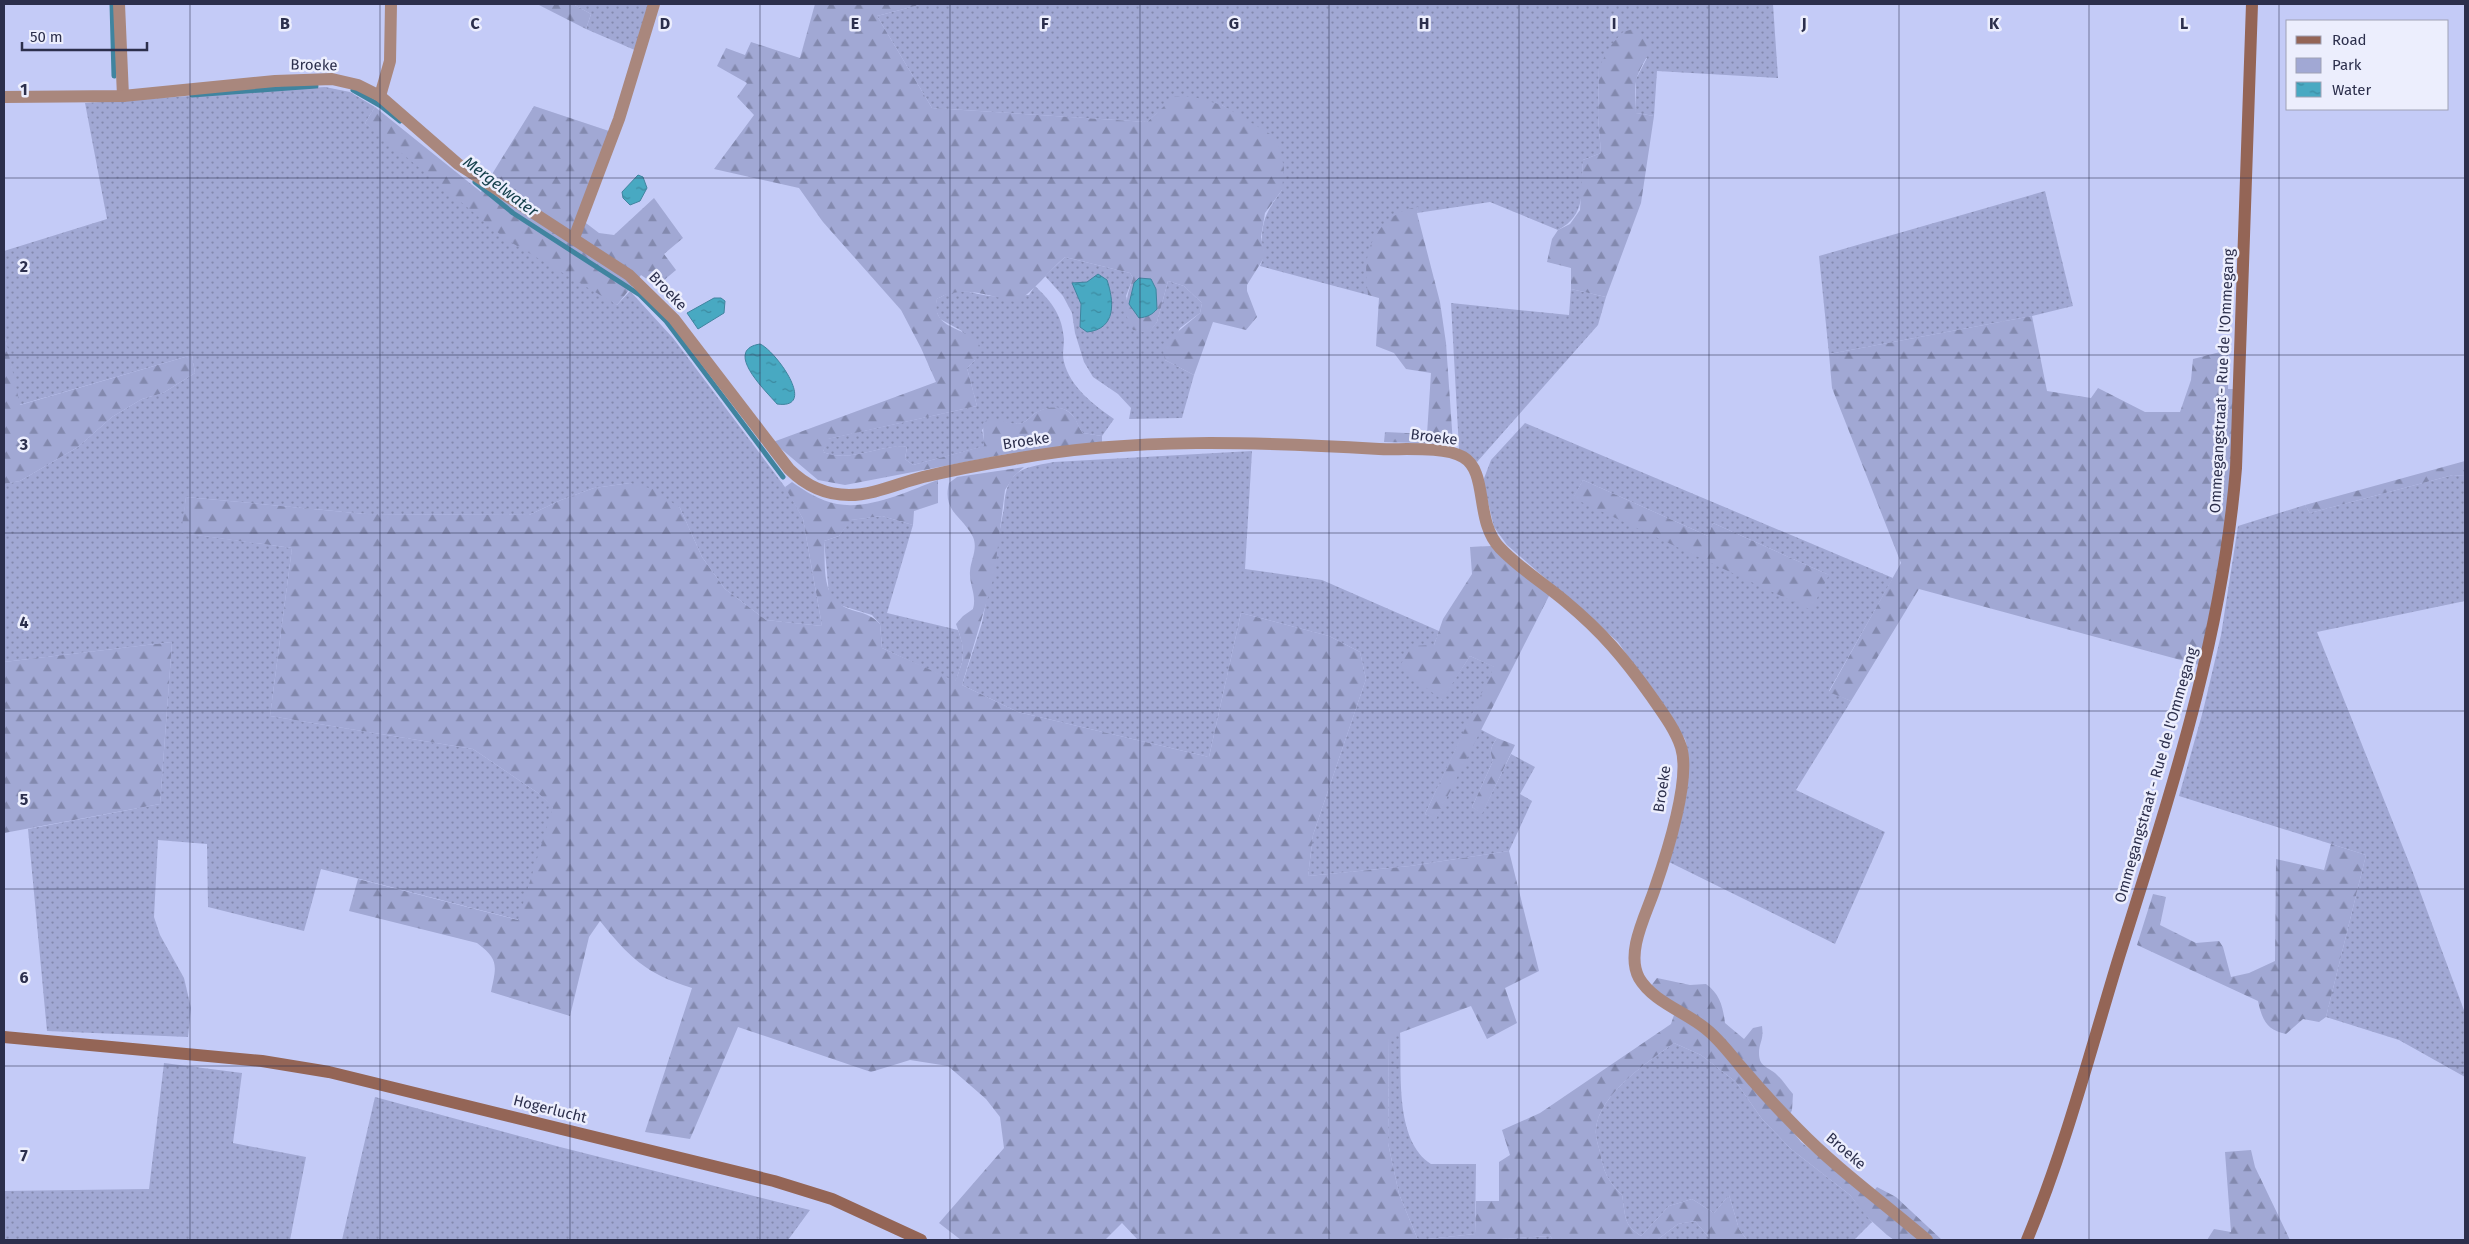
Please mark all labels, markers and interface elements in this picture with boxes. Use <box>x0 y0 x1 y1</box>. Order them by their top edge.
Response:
text: B <box>280 14 290 33</box>
text: C <box>470 14 480 33</box>
text: D <box>660 14 670 33</box>
text: E <box>851 14 859 33</box>
text: F <box>1041 14 1049 33</box>
text: G <box>1229 14 1239 33</box>
text: H <box>1419 14 1429 33</box>
text: I <box>1612 14 1616 33</box>
text: J <box>1800 14 1807 33</box>
text: K <box>1989 14 2000 33</box>
text: L <box>2180 14 2188 33</box>
scale bar <box>22 20 148 52</box>
legend <box>2286 20 2449 110</box>
text: 50 m <box>30 28 63 46</box>
text: Road <box>2332 31 2367 49</box>
street label: Broeke <box>290 56 338 74</box>
text: Park <box>2332 56 2362 74</box>
text: 1 <box>20 80 28 99</box>
text: Water <box>2332 81 2371 99</box>
water label: Mergelwater <box>460 152 543 221</box>
street label: Ommegangstraat - Rue de l'Ommegang <box>2206 248 2238 514</box>
text: 2 <box>20 257 28 276</box>
street label: Broeke <box>645 268 691 314</box>
street label: Broeke <box>1410 425 1458 449</box>
street label: Broeke <box>1001 428 1051 454</box>
text: 3 <box>19 435 28 454</box>
text: 4 <box>19 613 29 632</box>
street label: Ommegangstraat - Rue de l'Ommegang <box>2111 645 2201 905</box>
street label: Broeke <box>1649 764 1675 814</box>
text: 5 <box>20 790 29 809</box>
text: 6 <box>19 968 29 987</box>
street label: Hogerlucht <box>511 1091 589 1127</box>
street label: Broeke <box>1822 1129 1870 1173</box>
text: 7 <box>20 1146 28 1165</box>

